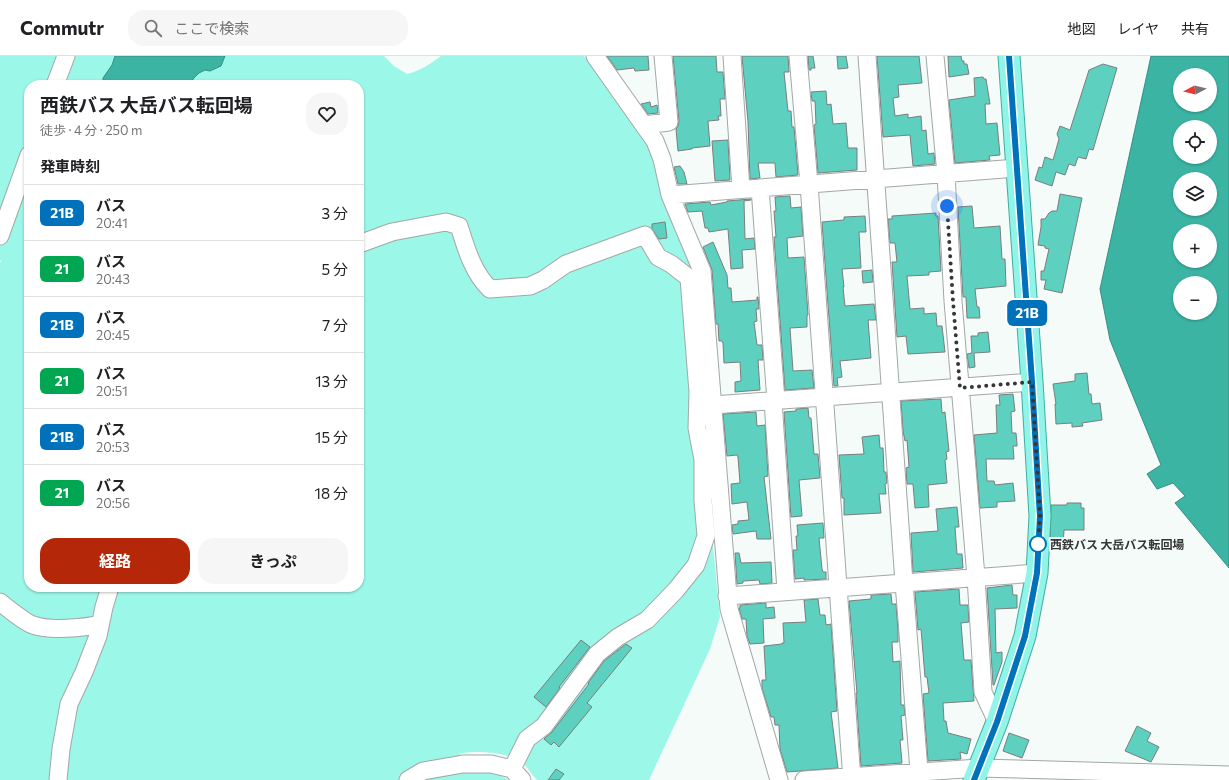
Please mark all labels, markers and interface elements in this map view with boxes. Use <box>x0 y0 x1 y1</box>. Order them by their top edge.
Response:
search box <box>128 10 408 46</box>
text: Commutr <box>20 16 104 39</box>
icon: search <box>142 17 164 39</box>
text: ここで検索 <box>174 19 249 37</box>
text: 地図 <box>1067 20 1095 37</box>
text: レイヤ <box>1117 20 1159 37</box>
text: 共有 <box>1181 20 1209 37</box>
north arrow <box>1173 68 1217 112</box>
map controls <box>1173 68 1217 320</box>
text: 西鉄バス 大岳バス転回場 <box>40 93 253 116</box>
button: heart <box>306 93 348 135</box>
button: locate <box>1173 120 1217 164</box>
text: 徒歩 · 4 分 · 250 m <box>40 122 142 138</box>
text: 発車時刻 <box>40 157 100 175</box>
button: layers <box>1173 172 1217 216</box>
text: バス <box>96 196 126 214</box>
your location <box>937 196 957 216</box>
text: 21B <box>50 204 74 221</box>
text: 3 分 <box>322 204 348 222</box>
text: 20:41 <box>96 215 128 231</box>
button: + <box>1173 224 1217 268</box>
text: バス <box>96 252 126 270</box>
text: 21 <box>55 260 69 277</box>
text: 5 分 <box>322 260 348 278</box>
text: 20:43 <box>96 271 130 287</box>
button: − <box>1173 276 1217 320</box>
line badge: 21B <box>1004 300 1050 326</box>
text: 21B <box>1015 304 1039 321</box>
text: バス <box>96 308 126 326</box>
text: 21B <box>50 316 74 333</box>
text: 7 分 <box>322 316 348 334</box>
text: 20:45 <box>96 327 130 343</box>
text: バス <box>96 364 126 382</box>
text: 21 <box>55 372 69 389</box>
text: 13 分 <box>315 372 348 390</box>
text: 20:51 <box>96 383 128 399</box>
text: バス <box>96 420 126 438</box>
text: 21B <box>50 428 74 445</box>
text: 15 分 <box>315 428 348 446</box>
text: 20:53 <box>96 439 130 455</box>
text: バス <box>96 476 126 494</box>
text: 21 <box>55 484 69 501</box>
text: 18 分 <box>315 484 348 502</box>
text: 20:56 <box>96 495 130 511</box>
marker: 西鉄バス 大岳バス転回場 <box>1029 535 1047 553</box>
place label: 西鉄バス 大岳バス転回場 <box>1050 537 1184 551</box>
button: 経路 <box>40 538 190 584</box>
button: きっぷ <box>198 538 348 584</box>

